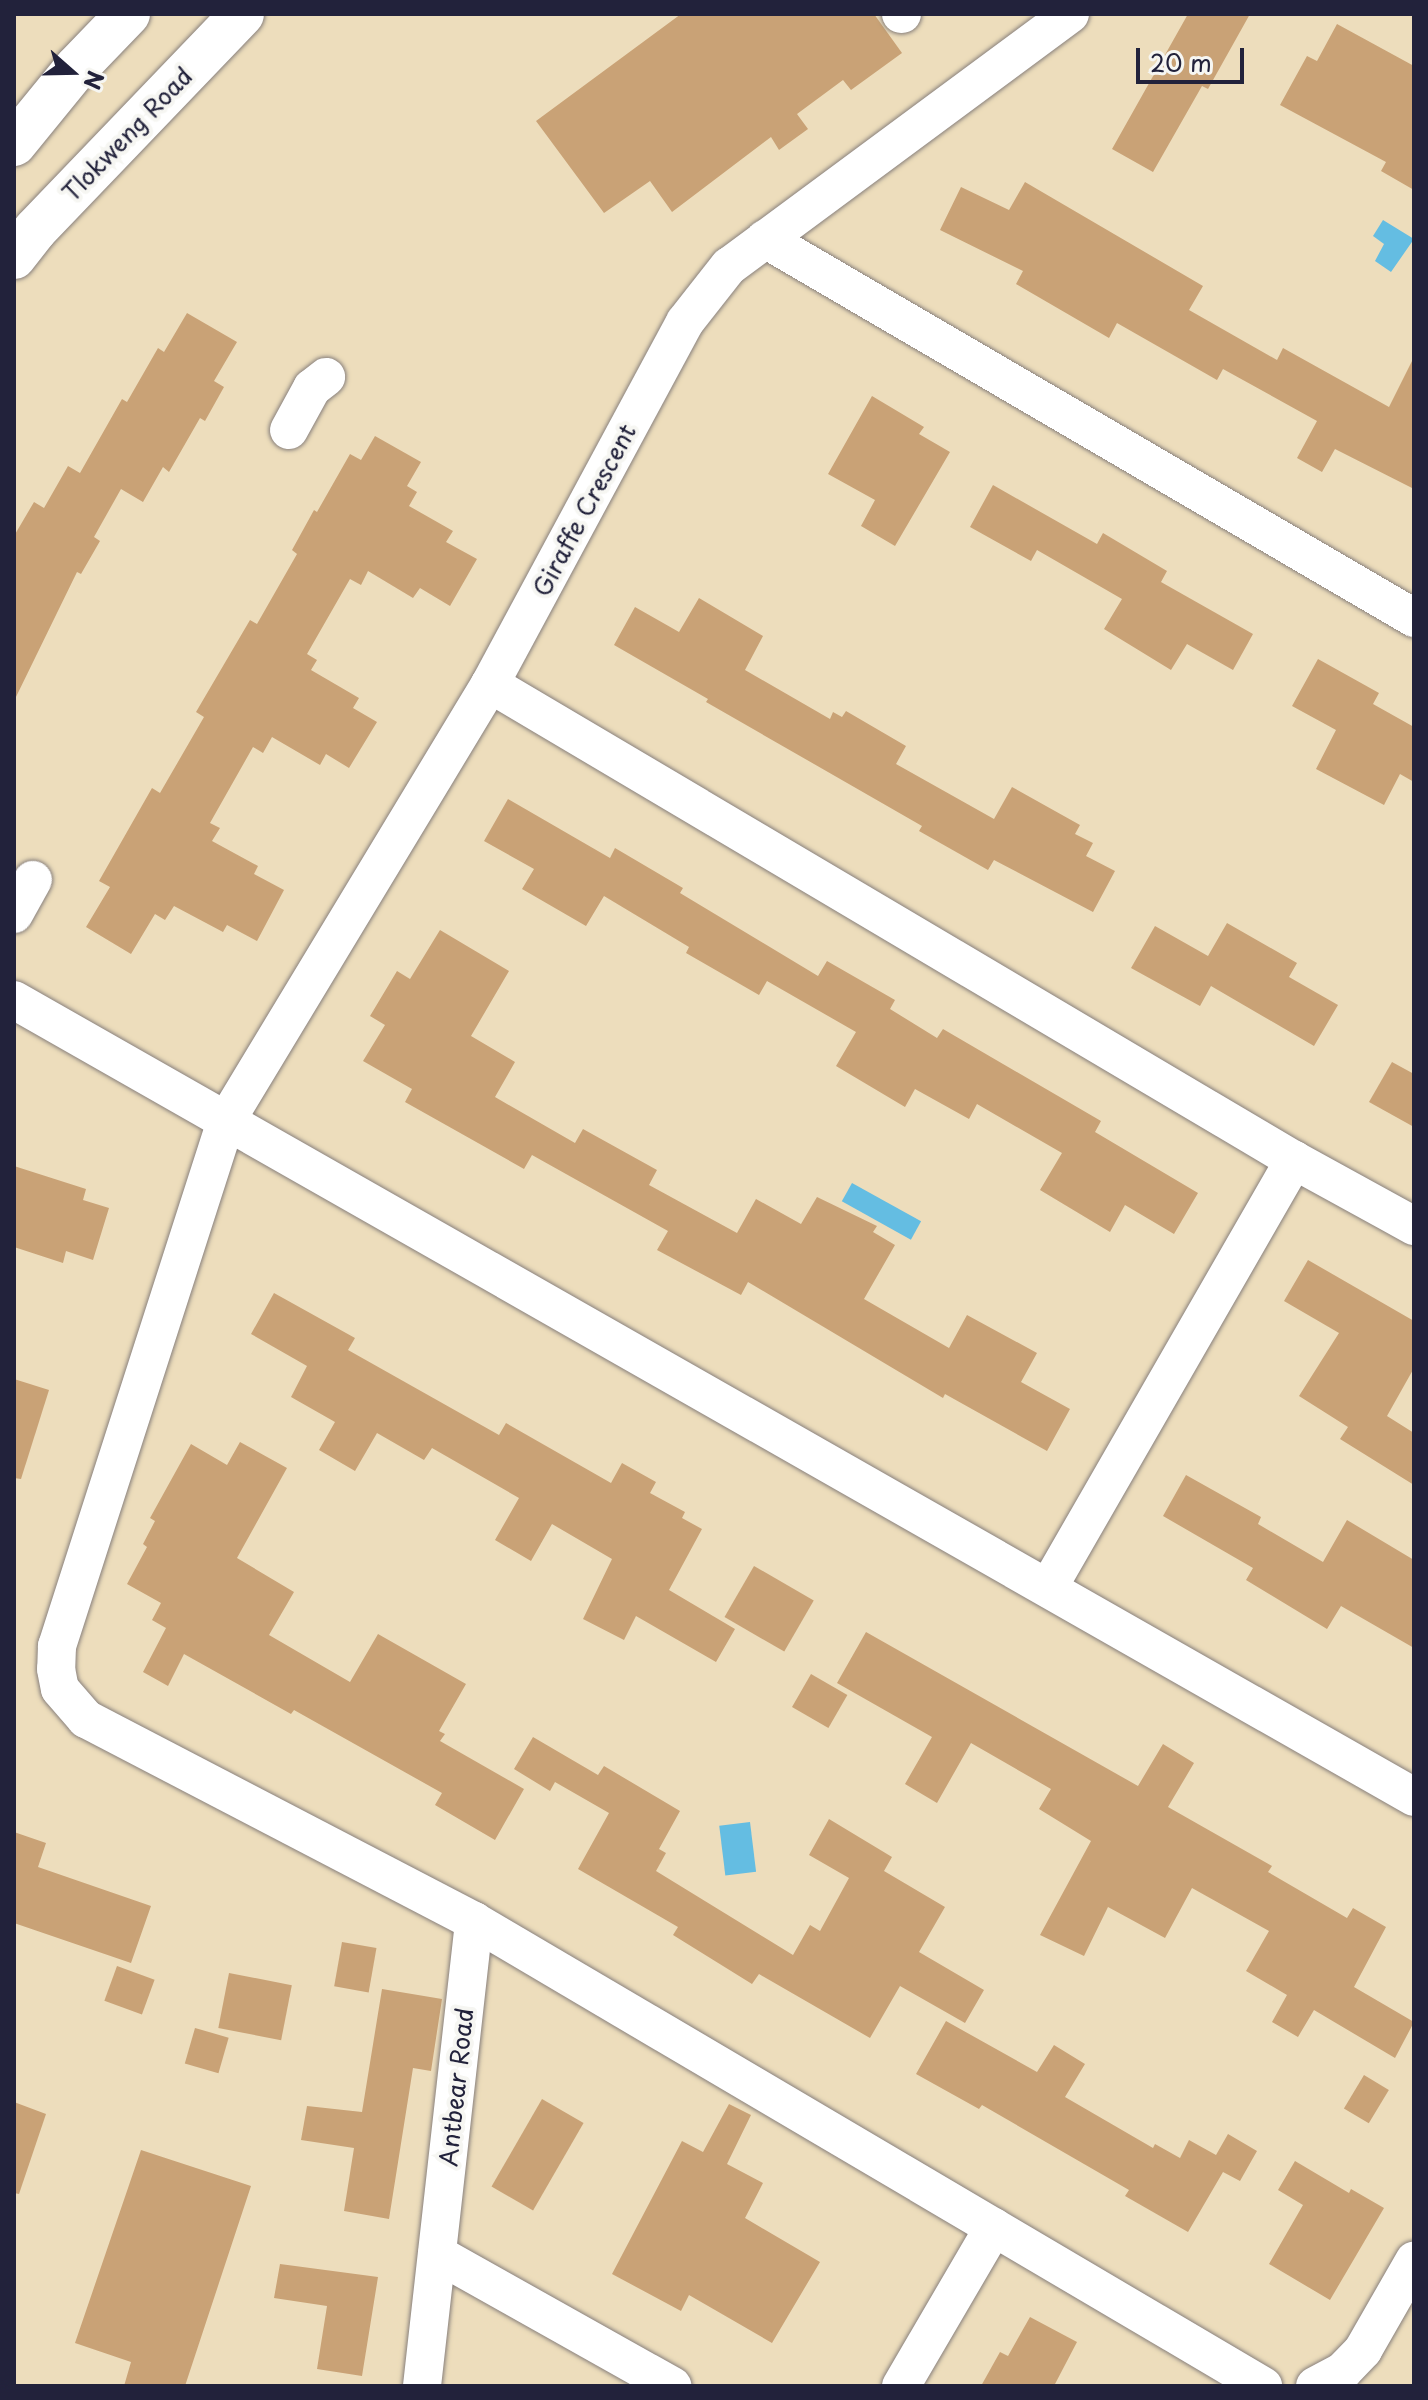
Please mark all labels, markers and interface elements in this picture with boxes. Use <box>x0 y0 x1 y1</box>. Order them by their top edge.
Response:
north arrow <box>32 32 112 112</box>
scale bar <box>1140 32 1248 82</box>
text: 20 m <box>1150 44 1212 80</box>
street label: Tlokweng Road <box>56 61 198 207</box>
text: N <box>77 67 114 94</box>
street label: Giraffe Crescent <box>526 418 642 602</box>
street label: Antbear Road <box>433 2006 479 2168</box>

